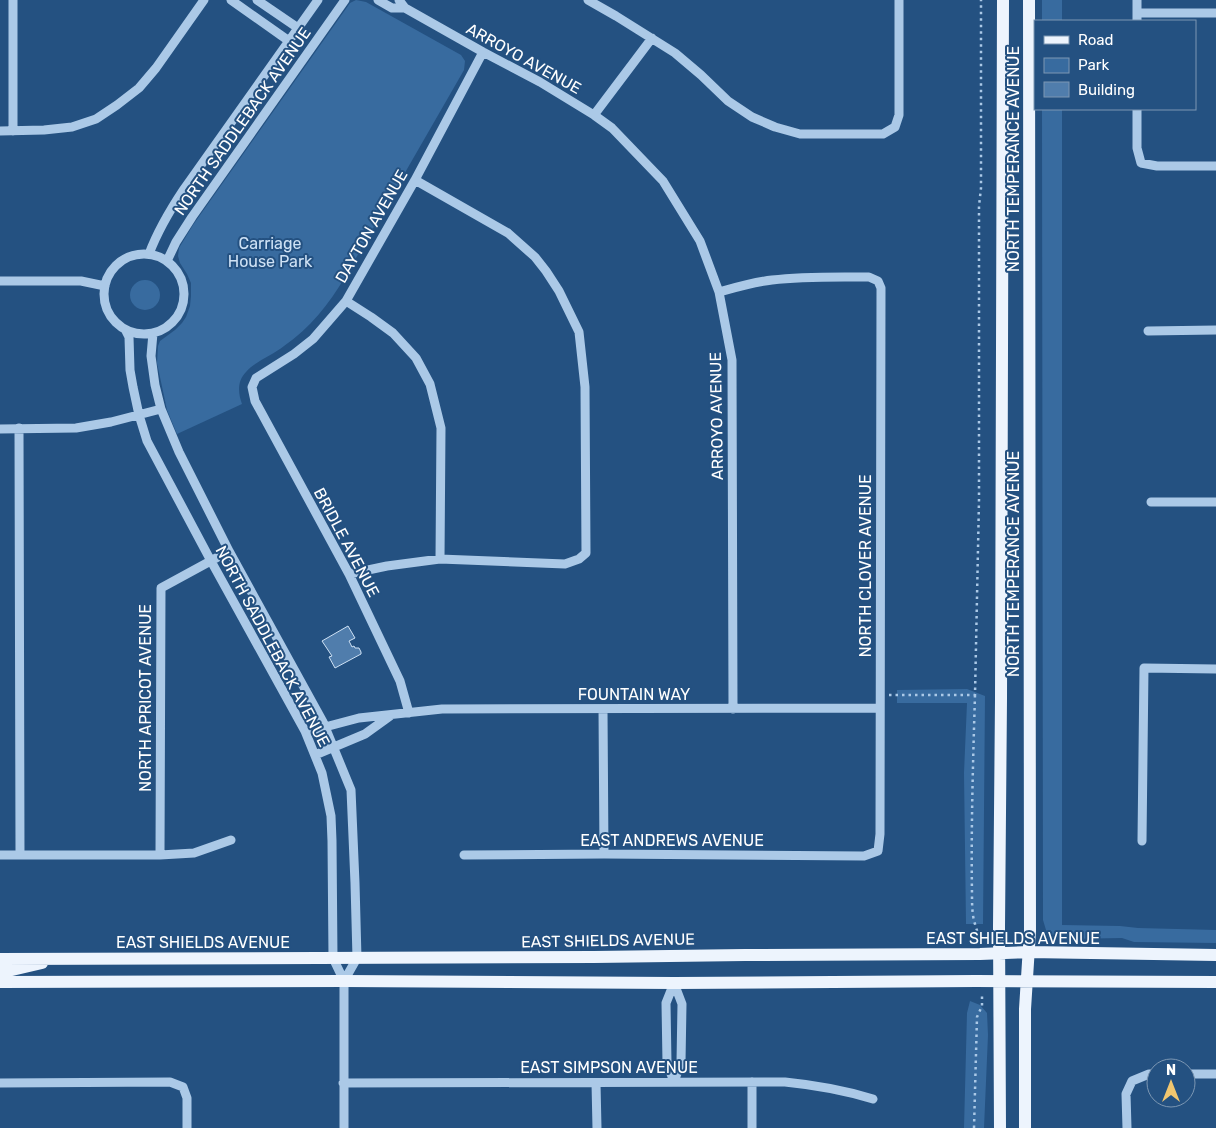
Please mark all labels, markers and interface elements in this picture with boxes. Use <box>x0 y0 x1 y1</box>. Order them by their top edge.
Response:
street label: ARROYO AVENUE <box>463 19 585 98</box>
legend <box>1034 20 1196 110</box>
street label: NORTH SADDLEBACK AVENUE <box>170 24 315 219</box>
text: Road <box>1078 31 1114 49</box>
street label: NORTH TEMPERANCE AVENUE <box>1004 46 1023 272</box>
text: Park <box>1078 56 1109 74</box>
text: Building <box>1078 81 1135 99</box>
street label: DAYTON AVENUE <box>331 166 412 286</box>
park label: Carriage House Park <box>228 234 313 271</box>
street label: ARROYO AVENUE <box>706 352 727 480</box>
street label: NORTH TEMPERANCE AVENUE <box>1004 451 1023 677</box>
street label: NORTH CLOVER AVENUE <box>856 474 875 658</box>
street label: BRIDLE AVENUE <box>310 484 383 600</box>
street label: NORTH SADDLEBACK AVENUE <box>211 542 334 750</box>
street label: NORTH APRICOT AVENUE <box>136 604 155 792</box>
street label: FOUNTAIN WAY <box>578 685 690 704</box>
street label: EAST ANDREWS AVENUE <box>580 831 764 850</box>
street label: EAST SHIELDS AVENUE <box>521 929 695 952</box>
street label: EAST SHIELDS AVENUE <box>926 929 1100 948</box>
street label: EAST SHIELDS AVENUE <box>116 933 290 952</box>
street label: EAST SIMPSON AVENUE <box>520 1058 698 1077</box>
north arrow <box>1146 1058 1196 1108</box>
text: N <box>1166 1062 1176 1079</box>

